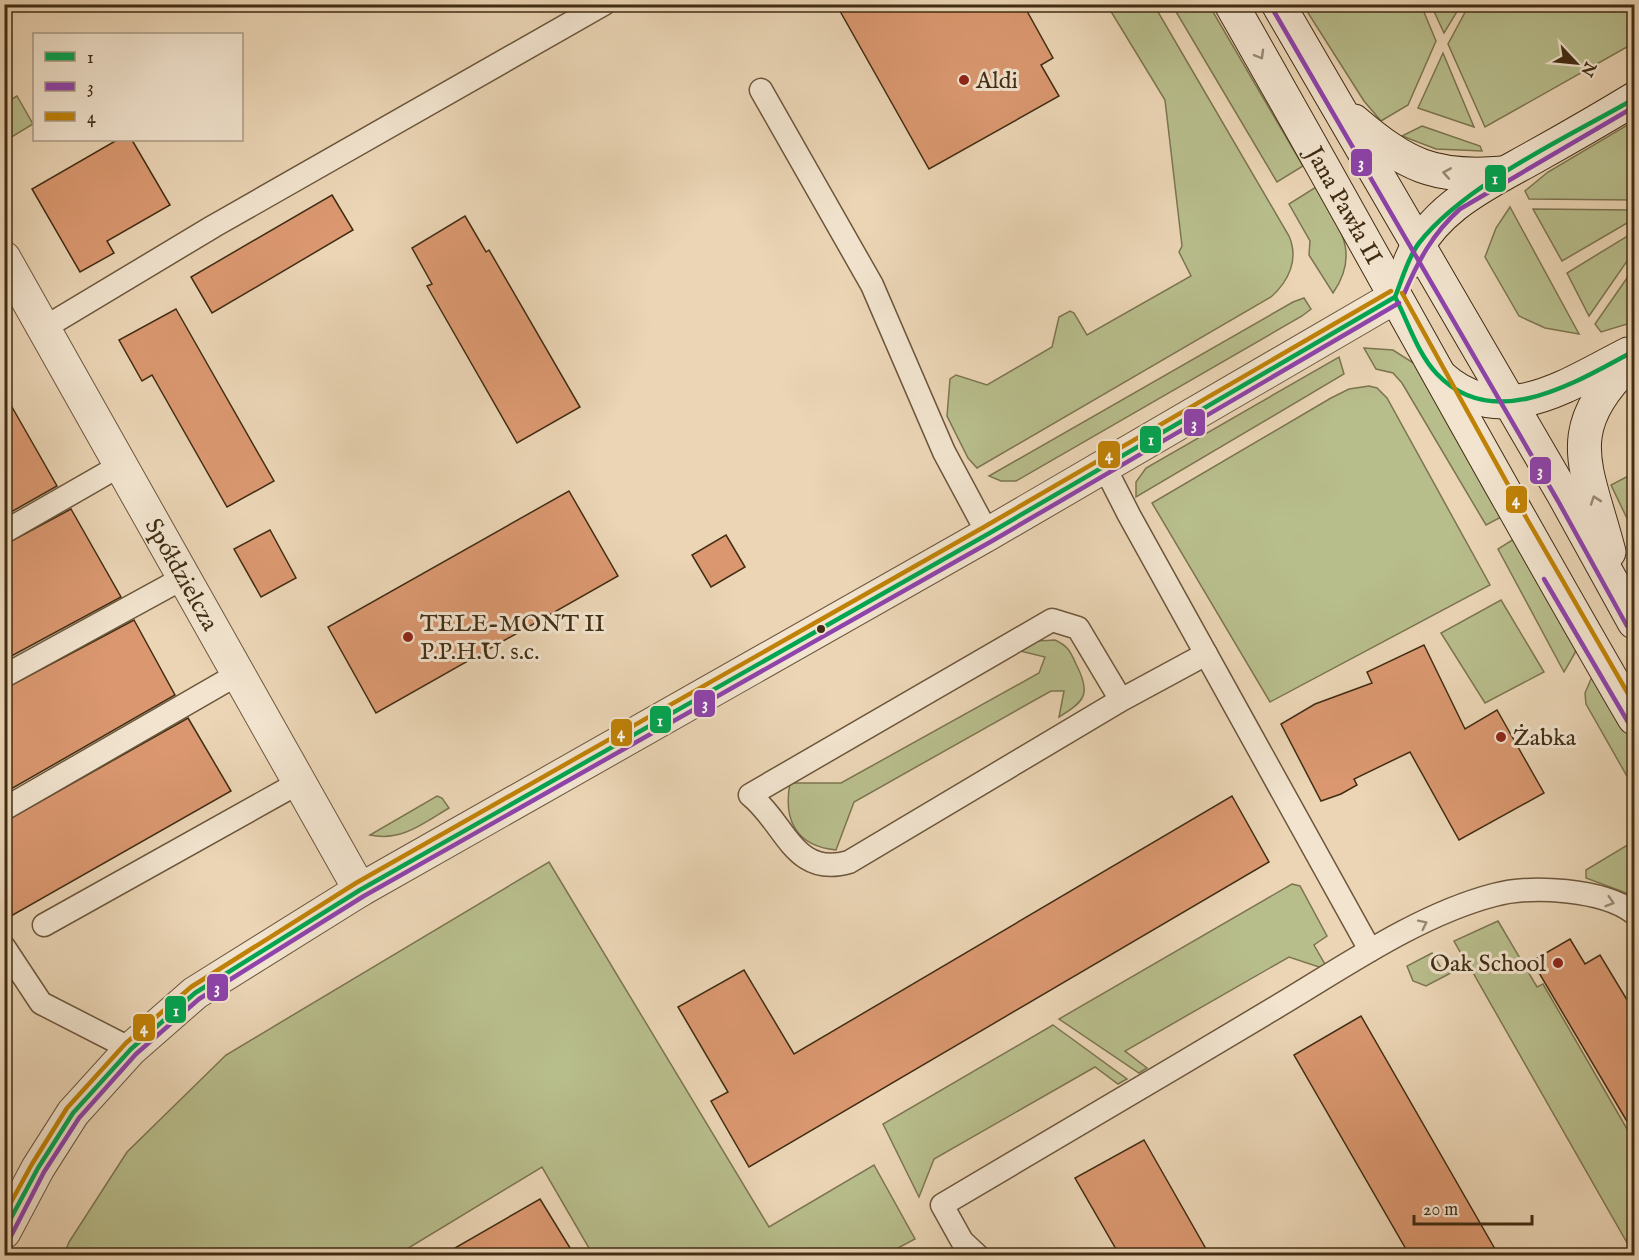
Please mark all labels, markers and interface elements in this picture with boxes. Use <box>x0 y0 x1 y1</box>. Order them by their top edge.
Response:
legend <box>33 33 243 141</box>
north arrow <box>1546 33 1606 93</box>
text: 1 <box>87 47 94 70</box>
one-way arrow <box>1253 49 1264 59</box>
text: N <box>1576 57 1600 79</box>
place label: Aldi <box>975 66 1018 97</box>
marker: Aldi <box>957 73 971 87</box>
text: 3 <box>87 77 94 100</box>
text: 4 <box>87 107 96 130</box>
street label: Jana Pawła II <box>1296 139 1388 270</box>
line badge: 3 <box>1350 148 1373 177</box>
text: 3 <box>1358 154 1364 174</box>
line badge: 1 <box>1484 164 1507 193</box>
one-way arrow <box>1442 167 1451 179</box>
text: 1 <box>1492 170 1498 190</box>
line badge: 3 <box>1183 408 1206 437</box>
text: 3 <box>1191 415 1197 435</box>
line badge: 1 <box>1139 425 1162 454</box>
text: 1 <box>1148 431 1154 451</box>
line badge: 4 <box>1097 440 1121 469</box>
text: 4 <box>1105 446 1114 466</box>
line badge: 3 <box>1529 456 1552 485</box>
text: 3 <box>1537 462 1543 482</box>
line badge: 4 <box>1505 485 1528 514</box>
text: 4 <box>1512 491 1521 511</box>
one-way arrow <box>1590 495 1602 506</box>
street label: Spółdzielcza <box>137 513 225 637</box>
place label: TELE-MONT II P.P.H.U. s.c. <box>420 609 605 668</box>
unlabelled marker <box>815 623 827 635</box>
marker: TELE-MONT II P.P.H.U. s.c. <box>401 630 415 644</box>
line badge: 3 <box>693 689 716 718</box>
text: 3 <box>702 695 708 715</box>
line badge: 1 <box>649 705 672 734</box>
text: 1 <box>657 712 663 732</box>
line badge: 4 <box>610 718 633 747</box>
place label: Żabka <box>1513 723 1577 754</box>
text: 4 <box>617 724 626 744</box>
marker: Żabka <box>1494 730 1508 744</box>
one-way arrow <box>1604 895 1615 907</box>
one-way arrow <box>1416 920 1427 932</box>
place label: Oak School <box>1430 949 1546 980</box>
marker: Oak School <box>1551 956 1565 970</box>
line badge: 3 <box>206 973 229 1002</box>
text: 3 <box>214 979 220 999</box>
line badge: 1 <box>164 995 187 1024</box>
text: 1 <box>173 1002 179 1022</box>
line badge: 4 <box>132 1013 156 1042</box>
text: 4 <box>140 1019 149 1039</box>
scale bar <box>1414 1188 1532 1226</box>
text: 20 m <box>1423 1199 1458 1222</box>

